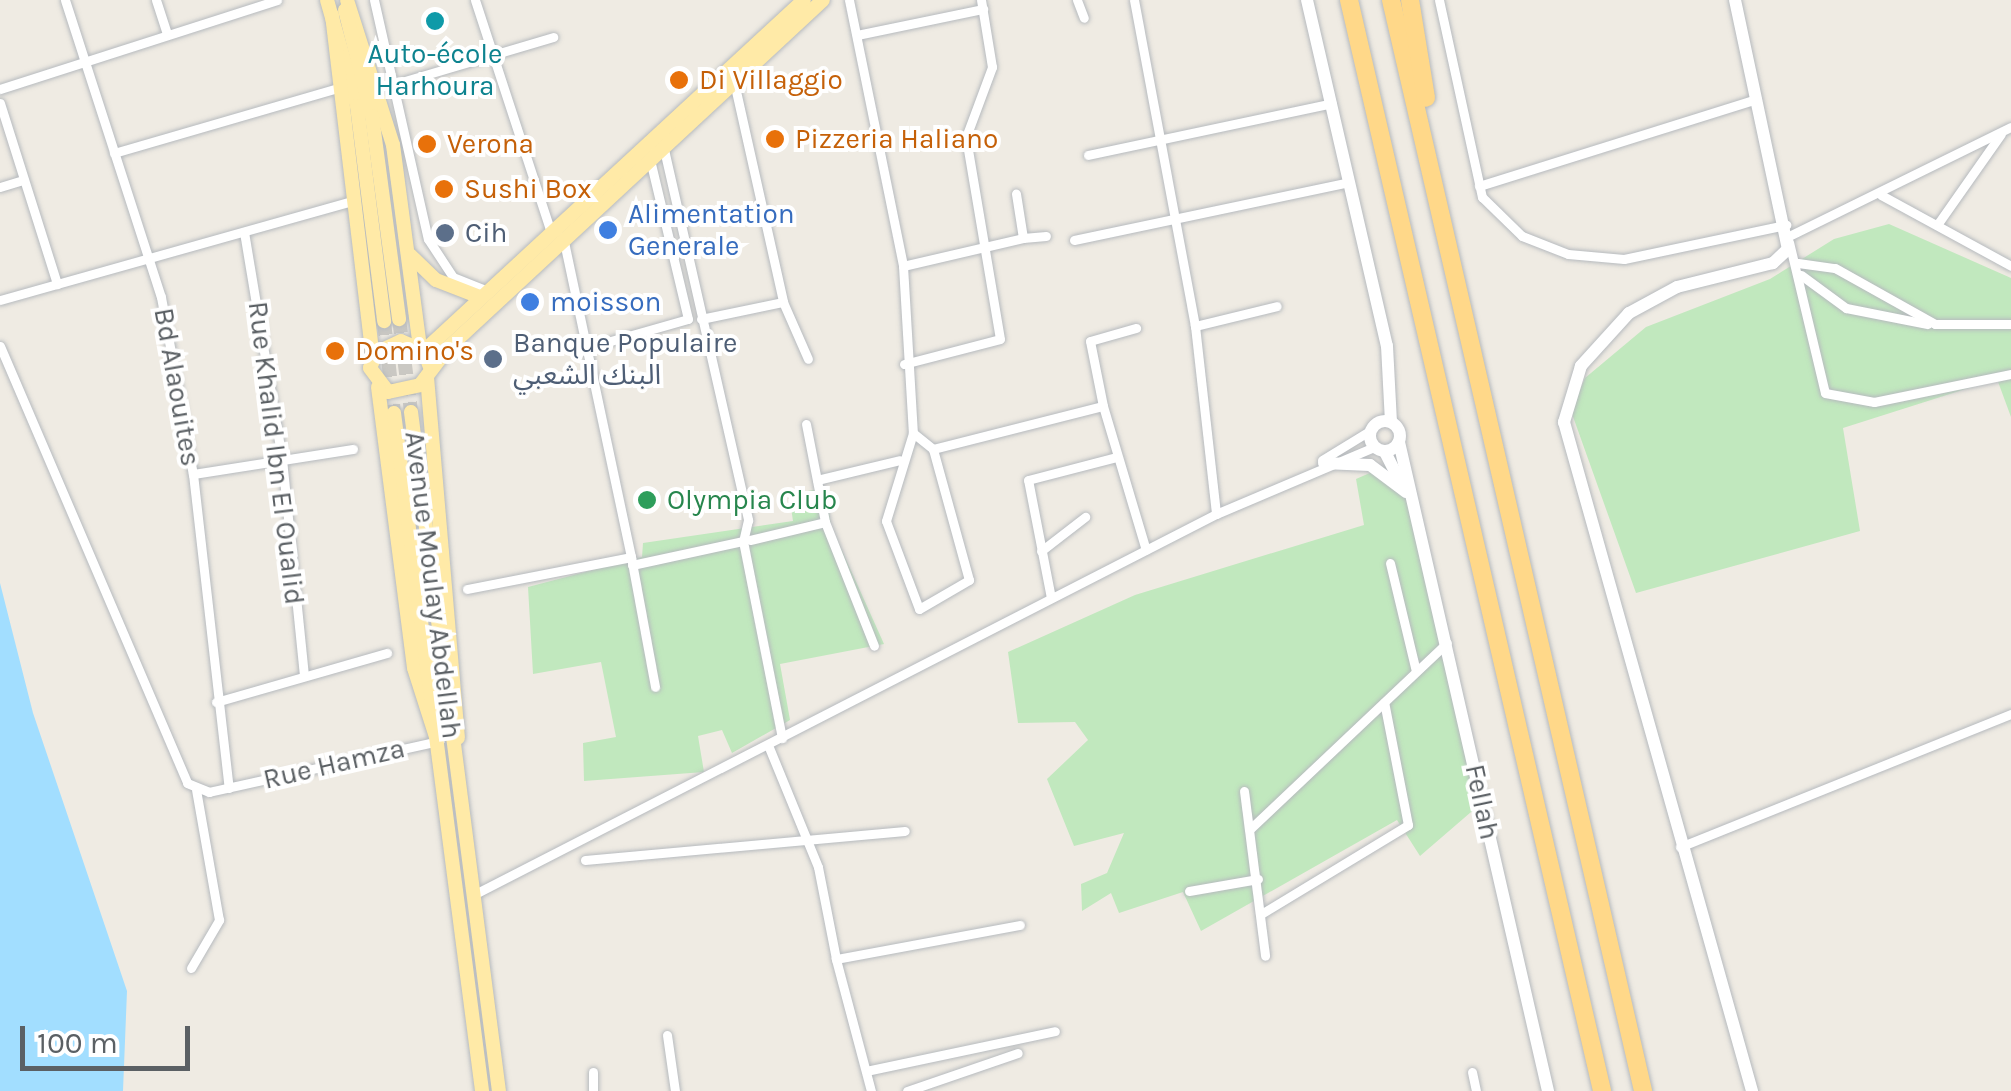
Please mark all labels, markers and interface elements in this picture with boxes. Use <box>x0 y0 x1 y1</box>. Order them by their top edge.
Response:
marker: Auto-école Harhoura <box>424 10 446 32</box>
place label: Auto-école Harhoura <box>368 37 502 103</box>
place label: Di Villaggio <box>699 63 843 97</box>
marker: Di Villaggio <box>668 69 690 91</box>
place label: Pizzeria Haliano <box>795 122 998 156</box>
place label: Verona <box>447 127 534 161</box>
marker: Pizzeria Haliano <box>764 128 786 150</box>
marker: Verona <box>416 133 438 155</box>
place label: Sushi Box <box>464 172 592 206</box>
marker: Sushi Box <box>433 178 455 200</box>
place label: Alimentation Generale <box>628 197 795 263</box>
place label: Cih <box>465 216 507 250</box>
marker: Alimentation Generale <box>597 219 619 241</box>
marker: Cih <box>434 222 456 244</box>
place label: moisson <box>550 285 661 319</box>
marker: moisson <box>519 291 541 313</box>
street label: Rue Khalid Ibn El Oualid <box>241 299 311 607</box>
street label: Bd Alaouites <box>147 305 207 469</box>
place label: Banque Populaire البنك الشعبي <box>513 326 737 392</box>
place label: Domino's <box>355 334 474 368</box>
marker: Domino's <box>324 340 346 362</box>
marker: Banque Populaire البنك الشعبي <box>482 348 504 370</box>
street label: Avenue Moulay Abdellah <box>397 429 469 741</box>
place label: Olympia Club <box>667 483 837 517</box>
marker: Olympia Club <box>636 489 658 511</box>
street label: Rue Hamza <box>260 731 408 797</box>
street label: Fellah <box>1458 761 1506 843</box>
scale bar <box>25 1006 195 1068</box>
text: 100 m <box>37 1025 118 1061</box>

